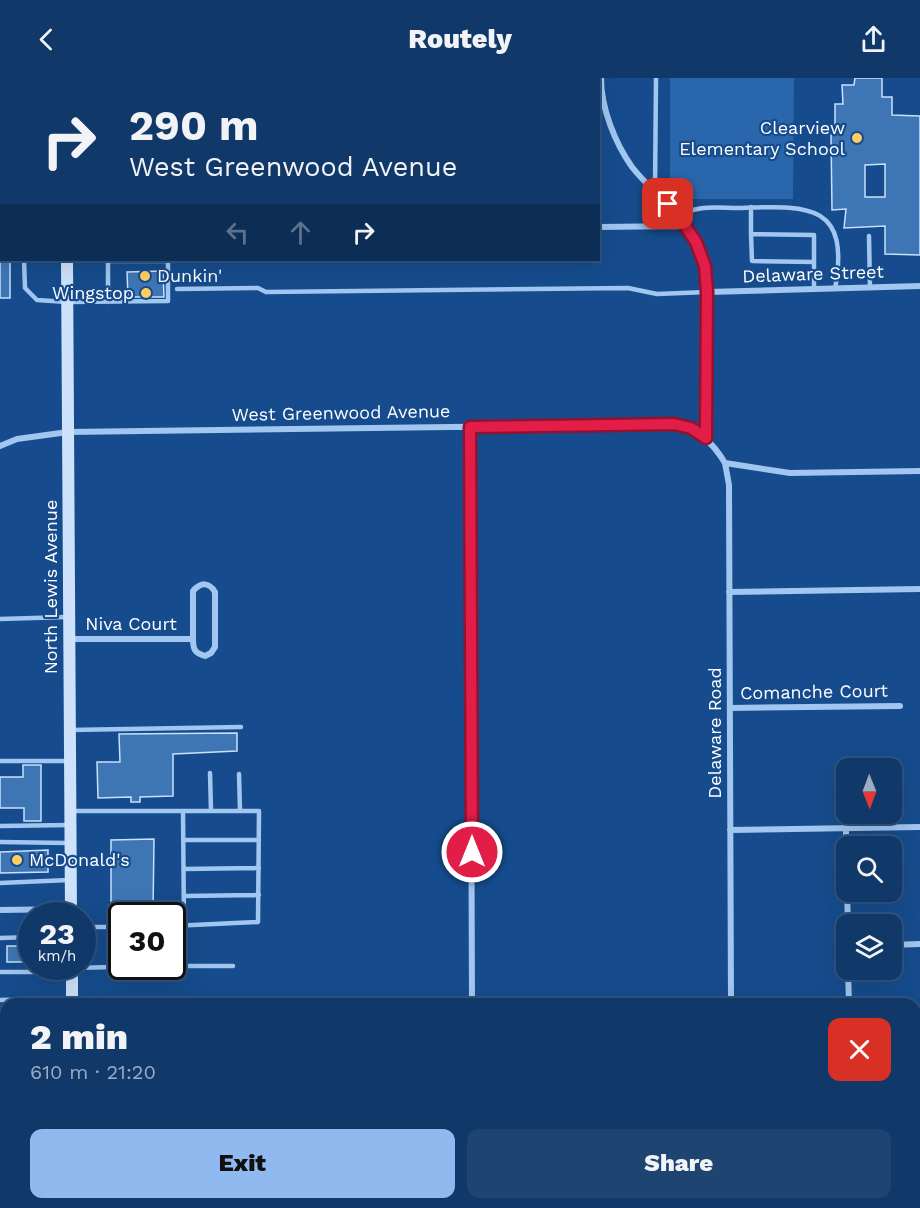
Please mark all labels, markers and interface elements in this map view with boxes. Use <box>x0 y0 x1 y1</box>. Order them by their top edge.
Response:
icon: back <box>30 23 63 56</box>
text: Routely <box>408 23 512 55</box>
icon: share <box>857 23 890 56</box>
text: 290 m <box>129 101 259 150</box>
icon: right <box>30 102 108 180</box>
place label: Clearview Elementary School <box>679 117 845 159</box>
marker: Clearview Elementary School <box>850 131 864 145</box>
text: West Greenwood Avenue <box>129 151 457 183</box>
pin <box>642 178 693 229</box>
icon: arrive <box>651 187 684 220</box>
icon: left <box>221 216 254 249</box>
icon: ahead <box>284 216 317 249</box>
icon: right <box>347 216 380 249</box>
street label: Delaware Street <box>742 261 885 286</box>
place label: Dunkin' <box>157 265 222 286</box>
marker: Dunkin' <box>138 269 152 283</box>
place label: Wingstop <box>52 282 134 303</box>
marker: Wingstop <box>139 286 153 300</box>
street label: West Greenwood Avenue <box>231 400 451 425</box>
street label: North Lewis Avenue <box>40 500 61 674</box>
street label: Niva Court <box>85 613 177 634</box>
street label: Delaware Road <box>704 667 725 799</box>
street label: Comanche Court <box>740 680 889 703</box>
north arrow <box>836 758 902 824</box>
map controls <box>836 758 902 980</box>
position arrow <box>440 820 504 884</box>
button: search <box>836 836 902 902</box>
place label: McDonald's <box>29 849 130 870</box>
marker: McDonald's <box>10 853 24 867</box>
speed limit sign: 30 <box>108 902 186 980</box>
button: layers <box>836 914 902 980</box>
text: 23 <box>39 916 75 951</box>
text: km/h <box>38 947 76 965</box>
text: 2 min <box>30 1016 128 1058</box>
button: close <box>828 1018 891 1081</box>
text: 610 m · 21:20 <box>30 1060 156 1084</box>
button: Exit <box>30 1129 455 1198</box>
button: Share <box>467 1129 891 1198</box>

